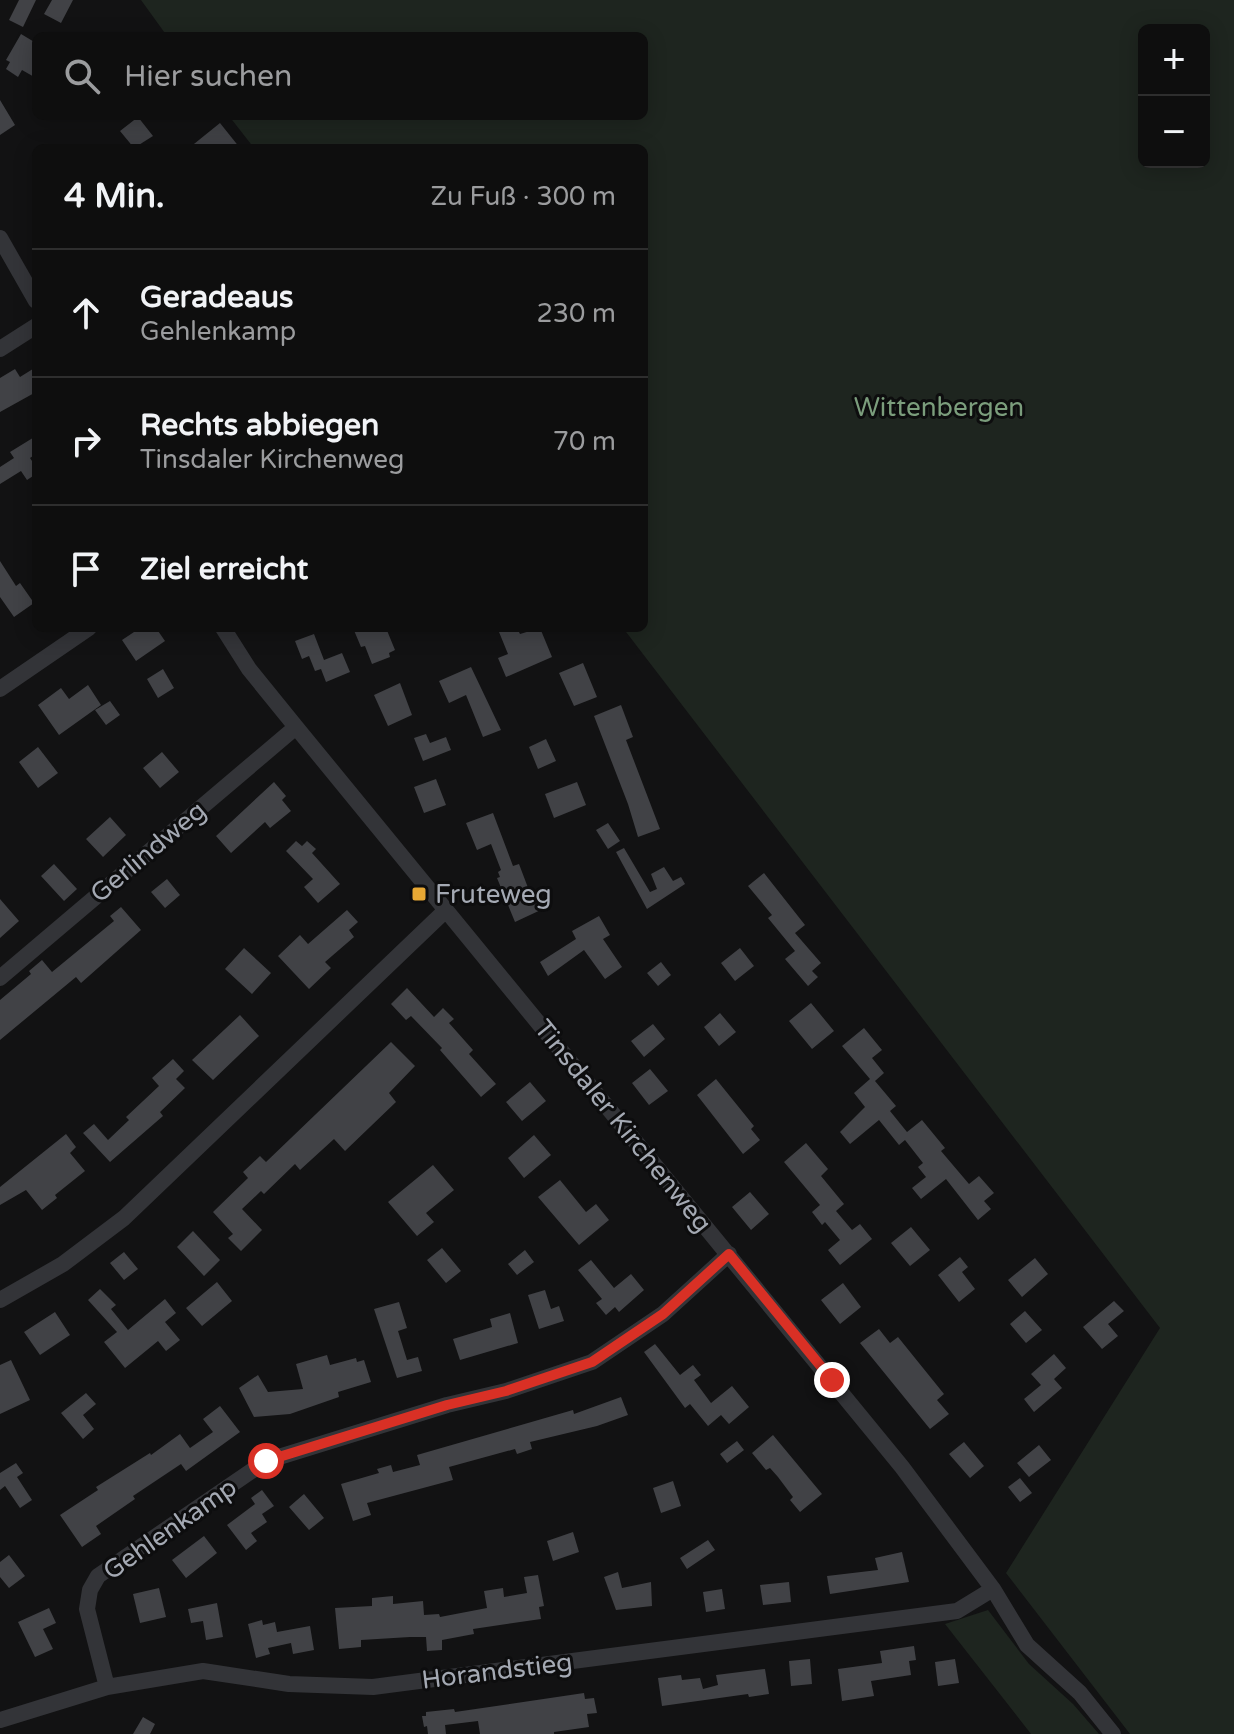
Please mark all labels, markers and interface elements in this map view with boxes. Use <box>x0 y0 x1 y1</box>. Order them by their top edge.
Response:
map controls <box>1138 24 1210 168</box>
button: + <box>1138 24 1210 96</box>
search box <box>32 32 648 120</box>
icon: search <box>60 54 104 98</box>
text: Hier suchen <box>124 58 292 95</box>
button: − <box>1138 96 1210 168</box>
text: 4 Min. <box>64 176 165 217</box>
text: Zu Fuß · 300 m <box>430 181 616 212</box>
text: Geradeaus <box>140 279 293 316</box>
icon: ahead <box>64 291 108 335</box>
text: 230 m <box>536 298 616 329</box>
text: Gehlenkamp <box>140 316 296 347</box>
park label: Wittenbergen <box>854 392 1024 423</box>
text: Rechts abbiegen <box>140 407 379 444</box>
icon: right <box>64 419 108 463</box>
text: 70 m <box>553 426 616 457</box>
text: Tinsdaler Kirchenweg <box>140 444 404 475</box>
icon: arrive <box>64 547 108 591</box>
text: Ziel erreicht <box>140 551 308 588</box>
street label: Gerlindweg <box>84 795 212 909</box>
place label: Fruteweg <box>435 879 552 910</box>
marker: Fruteweg <box>410 885 428 903</box>
street label: Tinsdaler Kirchenweg <box>528 1014 718 1238</box>
route end <box>814 1362 850 1398</box>
route start <box>248 1443 284 1479</box>
street label: Gehlenkamp <box>97 1472 243 1586</box>
street label: Horandstieg <box>420 1646 574 1696</box>

